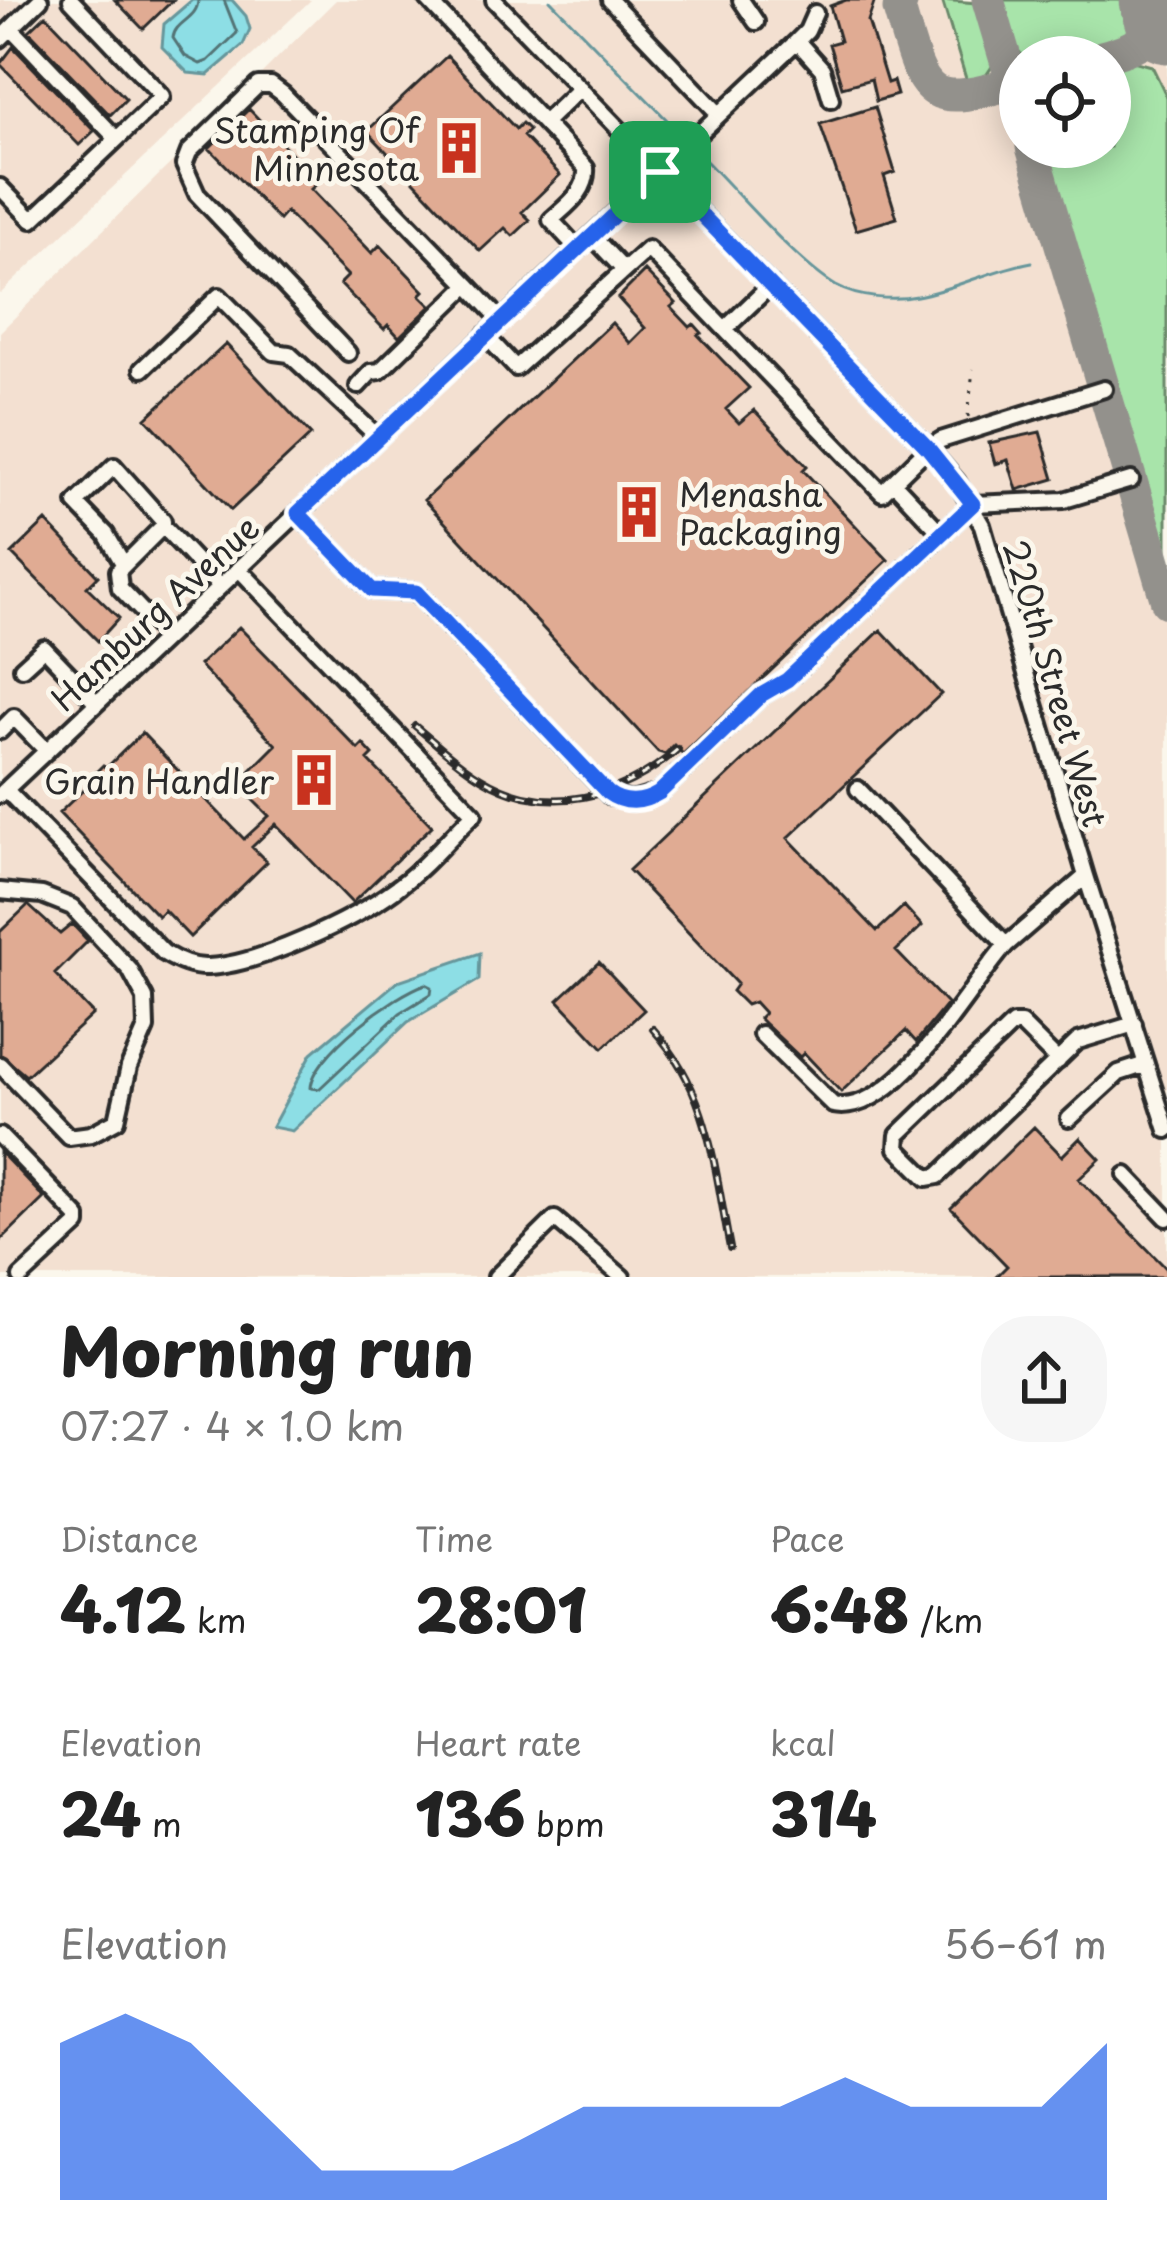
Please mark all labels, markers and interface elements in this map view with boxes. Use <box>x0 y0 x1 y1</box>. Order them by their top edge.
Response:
map controls <box>999 36 1131 168</box>
button: locate <box>999 36 1131 168</box>
place label: Stamping Of Minnesota <box>214 104 421 192</box>
building icon: Stamping Of Minnesota <box>430 119 488 177</box>
pin <box>609 121 711 223</box>
icon: arrive <box>627 139 693 205</box>
place label: Menasha Packaging <box>679 468 842 556</box>
building icon: Menasha Packaging <box>610 483 668 541</box>
street label: Hamburg Avenue <box>39 502 269 722</box>
street label: 220th Street West <box>992 534 1122 832</box>
building icon: Grain Handler <box>285 751 343 809</box>
place label: Grain Handler <box>44 755 275 805</box>
text: Morning run <box>60 1300 474 1399</box>
button: share <box>981 1316 1107 1442</box>
text: 07:27 · 4 × 1.0 km <box>60 1395 404 1454</box>
text: Distance <box>60 1513 198 1563</box>
text: Time <box>415 1513 493 1563</box>
text: Pace <box>770 1513 844 1563</box>
text: 4.12 <box>60 1563 186 1653</box>
text: 28:01 <box>415 1563 586 1653</box>
text: 6:48 <box>770 1563 909 1653</box>
text: km <box>186 1594 246 1644</box>
text: /km <box>909 1594 983 1644</box>
text: Elevation <box>60 1717 202 1767</box>
text: Heart rate <box>415 1717 582 1767</box>
text: kcal <box>770 1717 836 1767</box>
text: 24 <box>60 1767 141 1857</box>
text: 136 <box>415 1767 526 1857</box>
text: 314 <box>770 1767 877 1857</box>
text: m <box>141 1798 182 1848</box>
text: bpm <box>526 1798 605 1848</box>
text: Elevation <box>60 1913 228 1972</box>
text: 56–61 m <box>944 1913 1107 1972</box>

